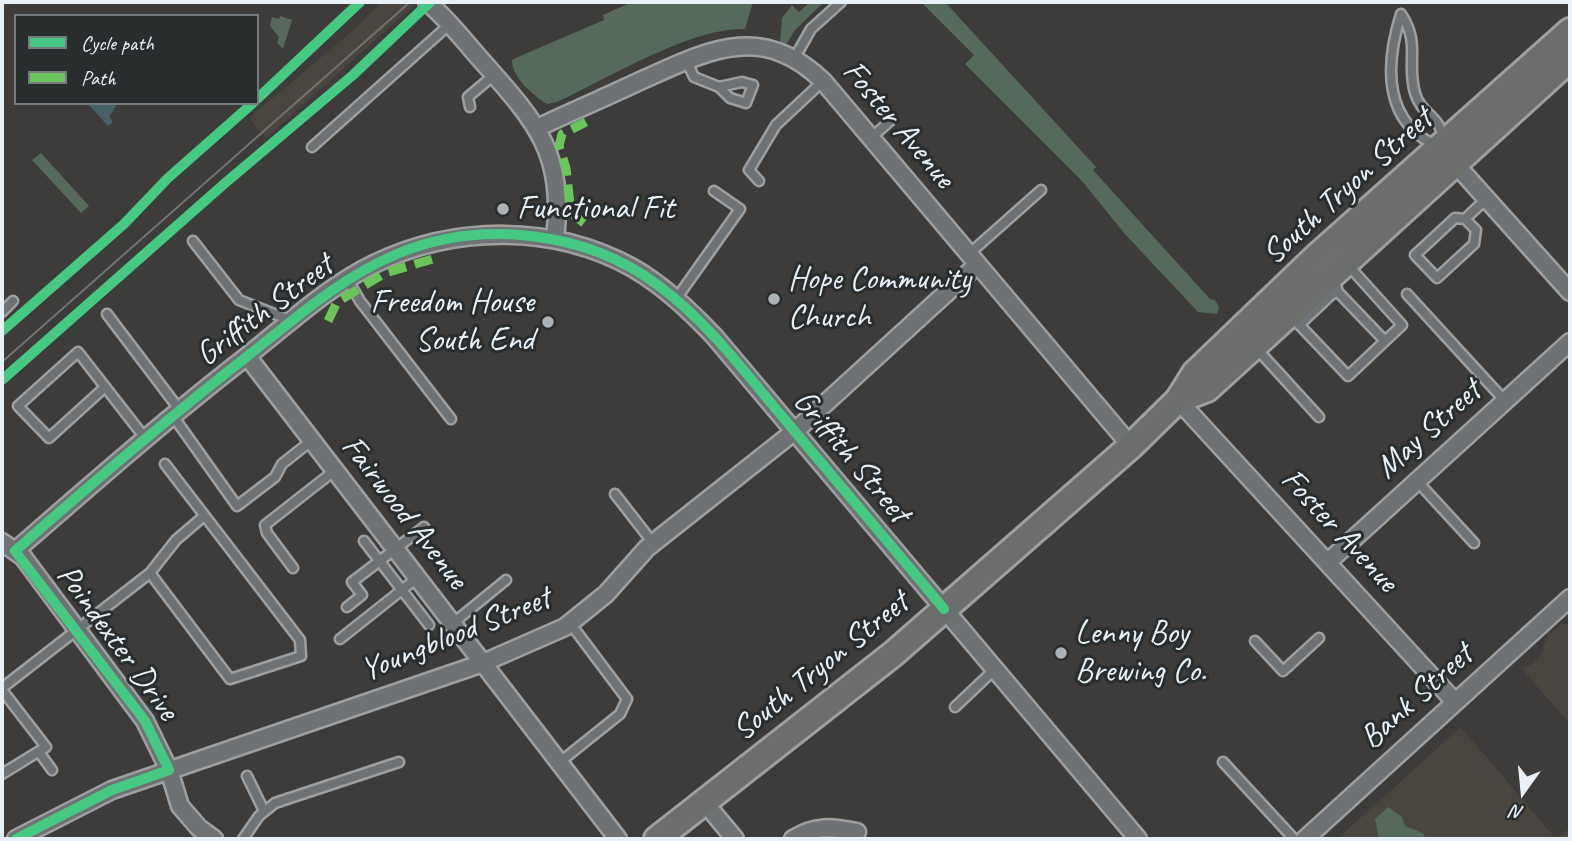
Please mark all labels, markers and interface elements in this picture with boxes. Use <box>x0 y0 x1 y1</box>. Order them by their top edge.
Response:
legend <box>14 14 259 105</box>
text: Cycle path <box>81 30 154 56</box>
street label: Foster Avenue <box>833 53 963 197</box>
text: Path <box>81 65 116 91</box>
street label: South Tryon Street <box>1255 100 1441 274</box>
place label: Functional Fit <box>517 189 674 229</box>
marker: Functional Fit <box>495 201 511 217</box>
street label: Griffith Street <box>189 247 341 375</box>
place label: Hope Community Church <box>788 260 971 338</box>
place label: Freedom House South End <box>371 283 534 361</box>
marker: Hope Community Church <box>766 291 782 307</box>
marker: Freedom House South End <box>540 314 556 330</box>
street label: May Street <box>1368 372 1490 488</box>
street label: Griffith Street <box>784 382 918 532</box>
street label: Fairwood Avenue <box>332 428 476 598</box>
street label: Foster Avenue <box>1272 461 1406 601</box>
street label: Poindexter Drive <box>47 557 187 729</box>
street label: Youngblood Street <box>355 579 557 691</box>
street label: South Tryon Street <box>725 584 917 750</box>
place label: Lenny Boy Brewing Co. <box>1075 614 1206 692</box>
street label: Bank Street <box>1352 636 1482 758</box>
marker: Lenny Boy Brewing Co. <box>1053 645 1069 661</box>
north arrow <box>1488 757 1558 827</box>
text: N <box>1509 799 1526 825</box>

